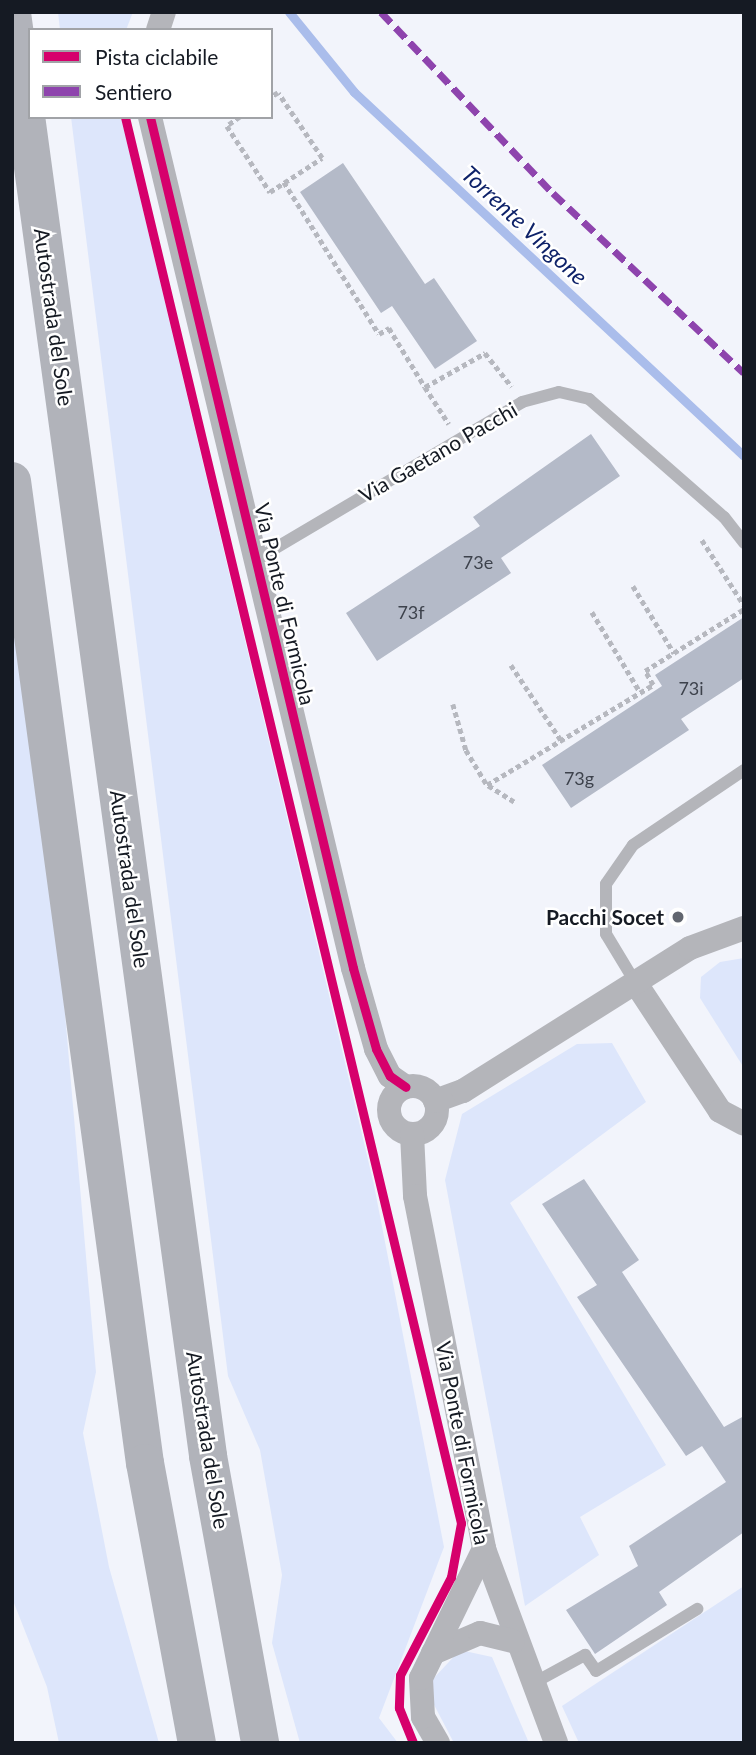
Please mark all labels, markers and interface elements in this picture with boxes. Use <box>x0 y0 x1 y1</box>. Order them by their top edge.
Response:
legend <box>28 28 273 119</box>
text: Pista ciclabile <box>95 44 218 69</box>
text: Sentiero <box>95 79 172 104</box>
water label: Torrente Vingone <box>456 159 594 291</box>
street label: Autostrada del Sole <box>29 226 79 408</box>
street label: Via Gaetano Pacchi <box>355 397 521 507</box>
street label: Via Ponte di Formicola <box>249 500 321 708</box>
house number: 73e <box>463 551 493 573</box>
house number: 73f <box>397 601 425 623</box>
house number: 73i <box>678 677 704 699</box>
house number: 73g <box>564 767 594 789</box>
street label: Autostrada del Sole <box>105 788 155 970</box>
place label: Pacchi Socet <box>546 904 664 930</box>
marker: Pacchi Socet <box>670 909 686 925</box>
street label: Via Ponte di Formicola <box>431 1339 495 1547</box>
street label: Autostrada del Sole <box>182 1349 234 1531</box>

